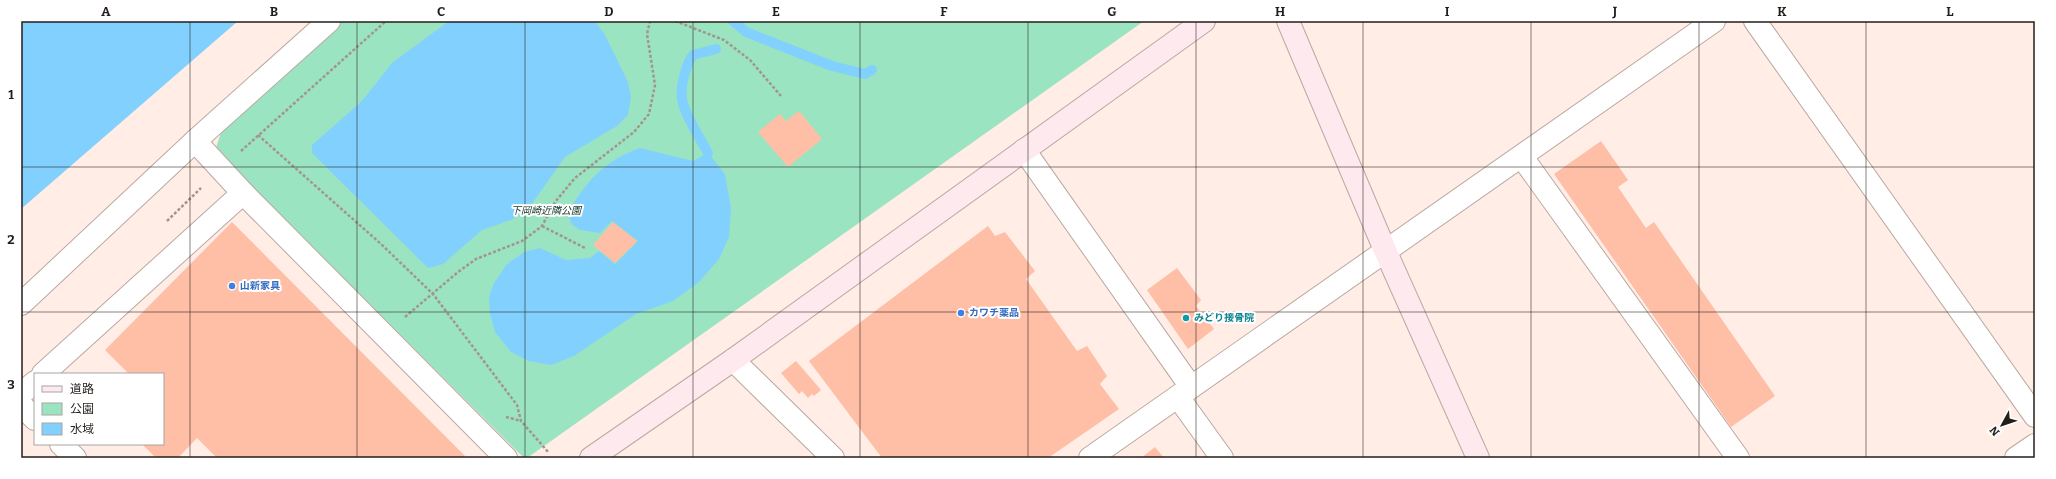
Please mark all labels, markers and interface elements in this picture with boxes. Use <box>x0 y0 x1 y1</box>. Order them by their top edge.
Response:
text: A <box>101 4 111 19</box>
text: B <box>270 4 278 19</box>
text: C <box>437 4 445 19</box>
text: D <box>604 4 614 19</box>
text: E <box>772 4 780 19</box>
text: F <box>940 4 948 19</box>
text: G <box>1107 4 1117 19</box>
text: H <box>1275 4 1285 19</box>
text: I <box>1445 4 1450 19</box>
text: J <box>1612 4 1618 19</box>
text: K <box>1777 4 1787 19</box>
text: L <box>1946 4 1954 19</box>
text: 1 <box>8 87 14 102</box>
park label: 下岡崎近隣公園 <box>511 205 583 217</box>
text: 2 <box>7 232 15 247</box>
place label: 山新家具 <box>240 280 280 292</box>
marker: 山新家具 <box>227 281 237 291</box>
place label: カワチ薬品 <box>969 307 1019 319</box>
marker: カワチ薬品 <box>956 308 966 318</box>
place label: みどり接骨院 <box>1194 312 1254 324</box>
marker: みどり接骨院 <box>1181 313 1191 323</box>
legend <box>34 373 164 445</box>
text: 3 <box>7 377 15 392</box>
text: 道路 <box>70 382 94 396</box>
text: 公園 <box>70 402 94 416</box>
north arrow <box>1982 405 2022 445</box>
text: 水域 <box>70 422 94 436</box>
text: N <box>1987 423 2002 439</box>

